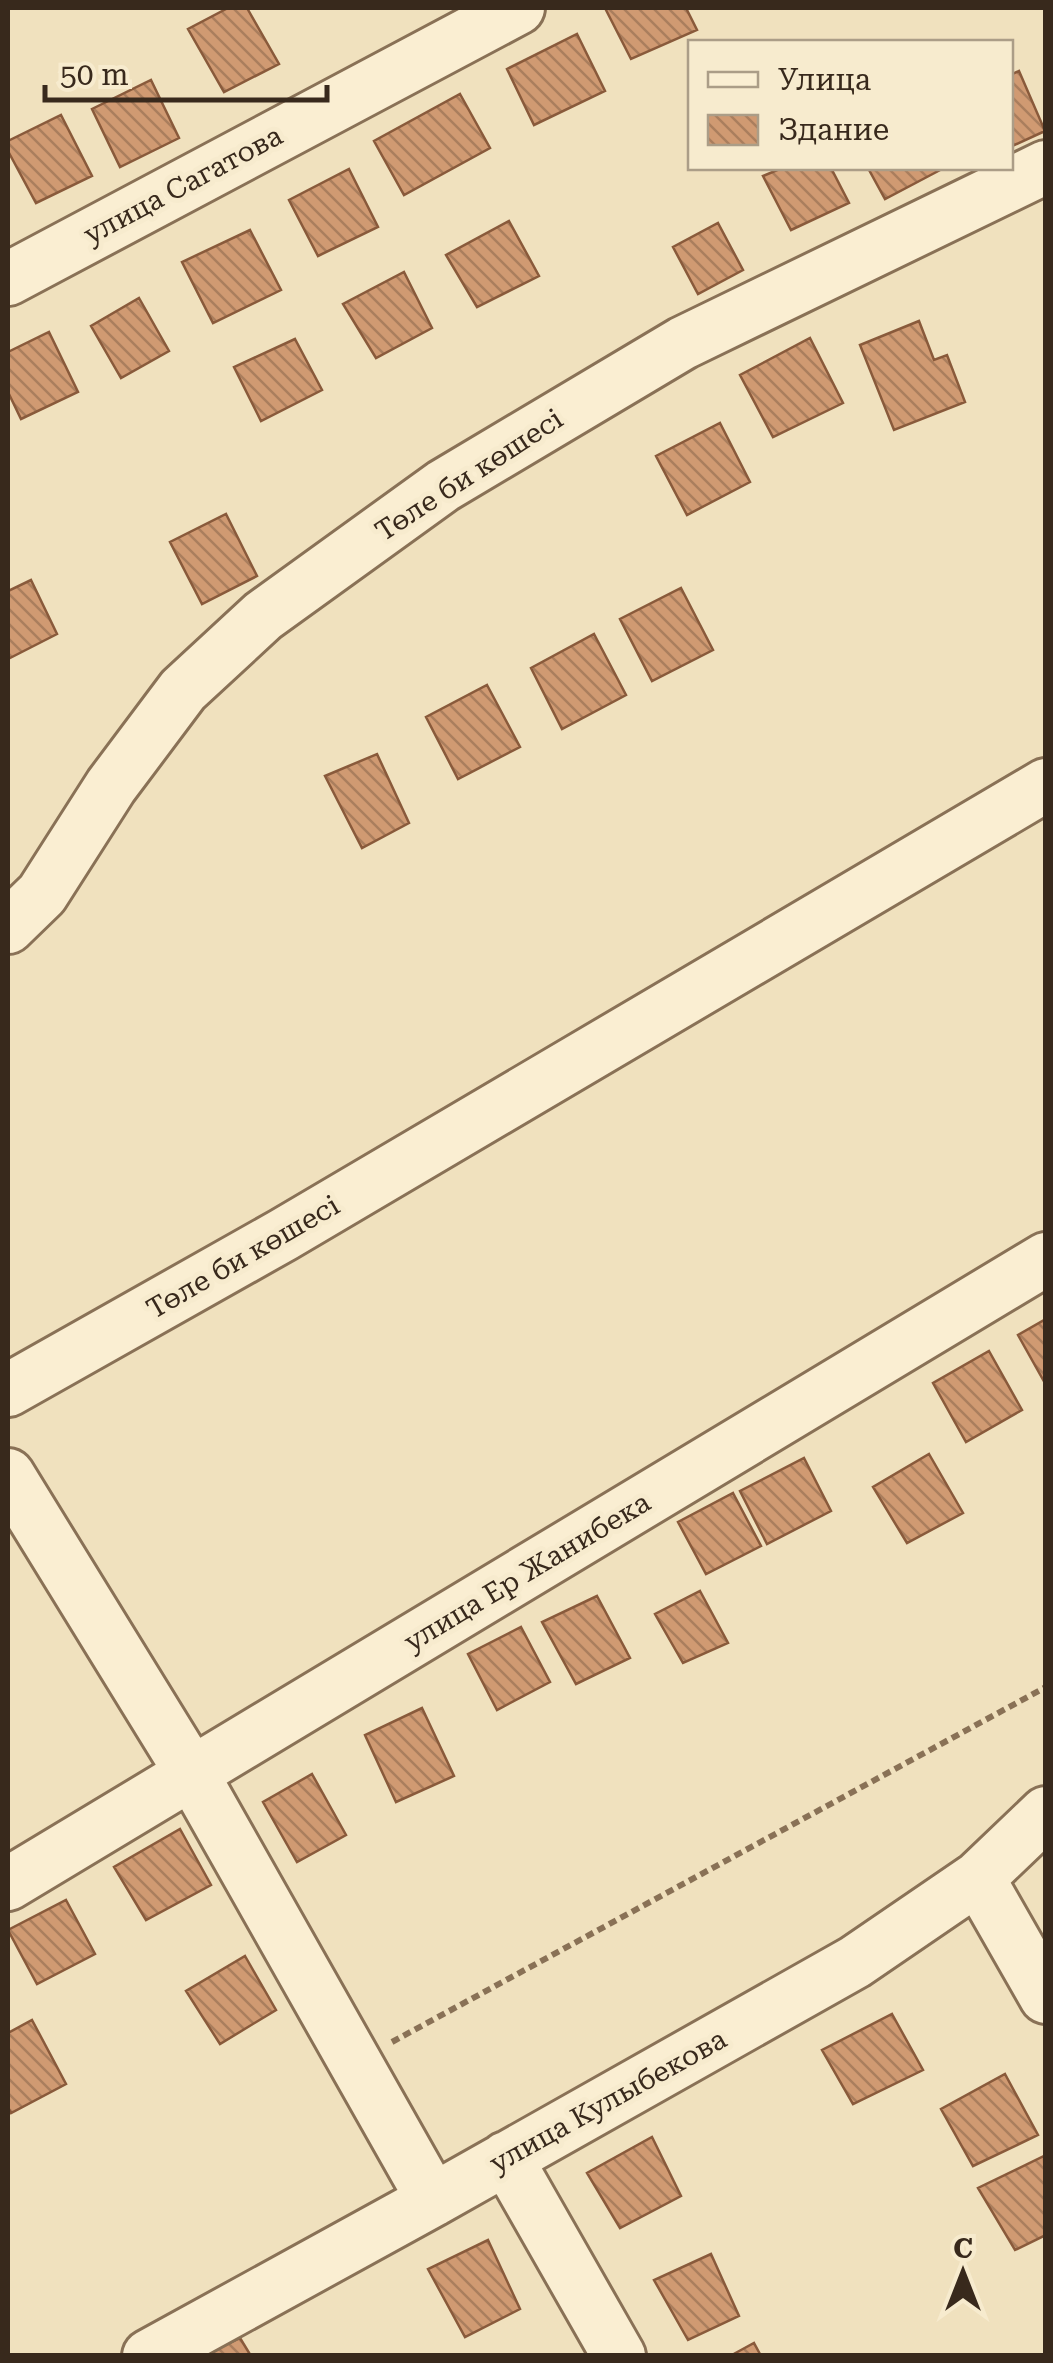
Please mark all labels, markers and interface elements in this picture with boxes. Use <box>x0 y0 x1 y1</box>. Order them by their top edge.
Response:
scale bar <box>45 40 328 102</box>
legend <box>688 40 1013 170</box>
text: 50 m <box>60 57 129 92</box>
text: Улица <box>778 62 871 97</box>
text: Здание <box>778 112 889 147</box>
street label: улица Сагатова <box>78 119 288 251</box>
street label: Төле би көшесі <box>369 402 569 548</box>
street label: Төле би көшесі <box>141 1188 345 1326</box>
street label: улица Ер Жанибека <box>398 1485 656 1659</box>
street label: улица Кулыбекова <box>484 2022 732 2180</box>
north arrow <box>913 2223 1013 2323</box>
text: С <box>953 2232 973 2265</box>

